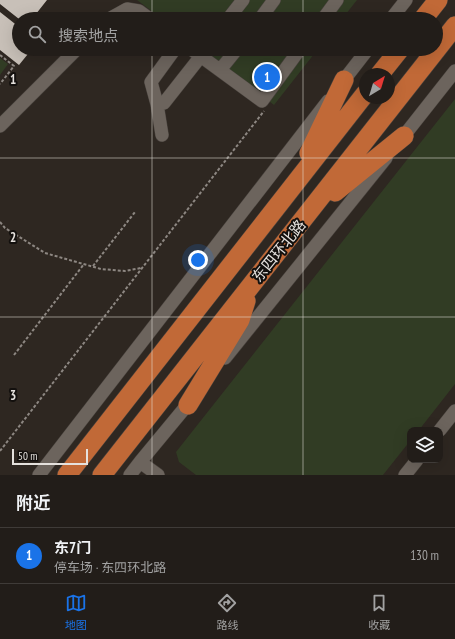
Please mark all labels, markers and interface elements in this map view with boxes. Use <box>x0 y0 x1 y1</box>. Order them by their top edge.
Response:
search box <box>12 12 443 56</box>
icon: search <box>26 23 48 45</box>
text: 搜索地点 <box>58 26 118 45</box>
pin: 1 <box>254 62 280 92</box>
north arrow <box>359 68 395 104</box>
text: 1 <box>10 71 16 88</box>
street label: 东四环北路 <box>248 216 310 286</box>
text: 2 <box>10 229 16 246</box>
your location <box>188 250 208 270</box>
text: 3 <box>10 387 16 404</box>
map controls <box>407 427 443 463</box>
button: layers <box>407 427 443 463</box>
scale bar <box>12 447 88 466</box>
text: 50 m <box>18 449 37 463</box>
text: 附近 <box>16 492 50 514</box>
text: 东7门 <box>54 538 91 557</box>
text: 1 <box>26 547 32 564</box>
text: 130 m <box>410 547 439 564</box>
text: 停车场 · 东四环北路 <box>54 559 166 576</box>
tab: 地图 <box>65 592 87 632</box>
tab: 路线 <box>216 592 238 632</box>
tab: 收藏 <box>368 592 390 632</box>

